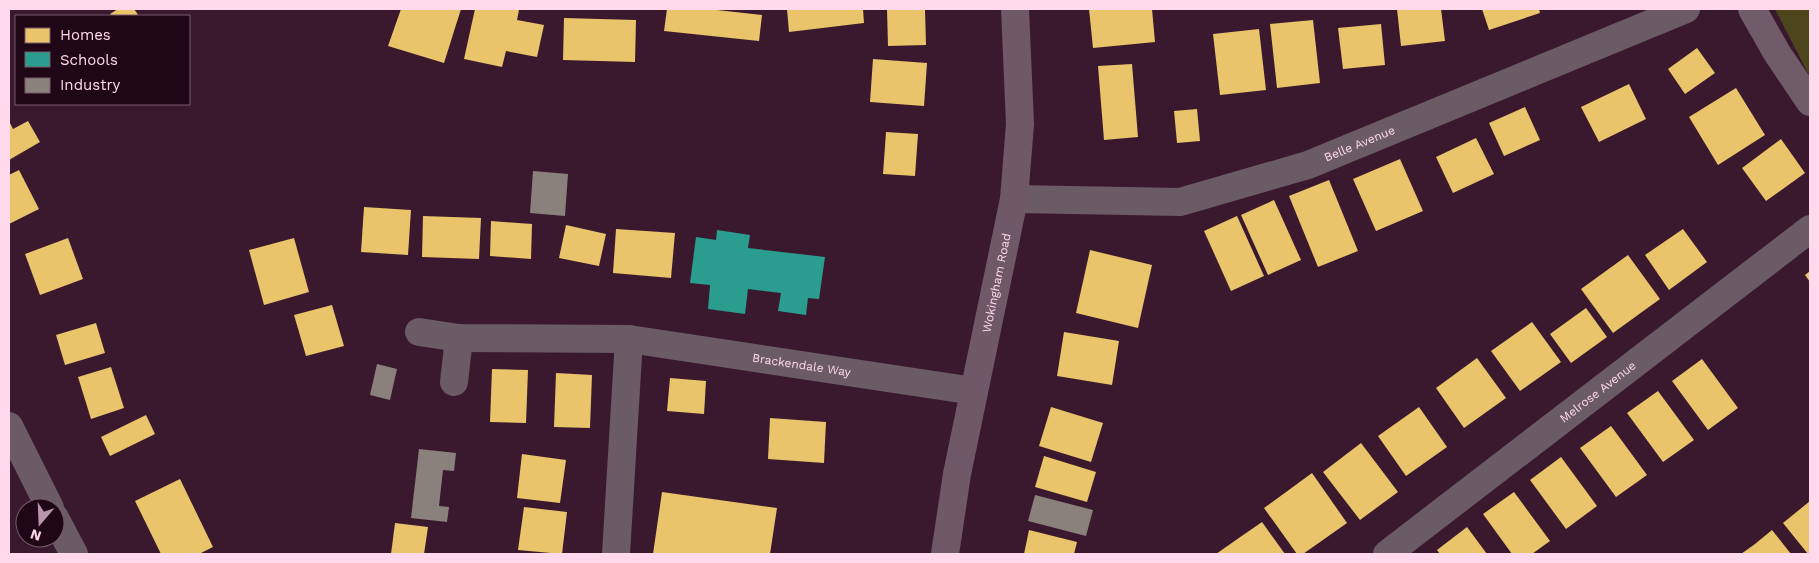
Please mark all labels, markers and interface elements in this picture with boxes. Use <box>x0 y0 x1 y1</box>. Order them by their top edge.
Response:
legend <box>15 15 190 105</box>
text: Homes <box>60 26 111 44</box>
text: Schools <box>60 51 118 69</box>
text: Industry <box>60 76 121 94</box>
street label: Belle Avenue <box>1322 123 1397 165</box>
street label: Wokingham Road <box>979 232 1014 334</box>
street label: Brackendale Way <box>751 351 853 379</box>
street label: Melrose Avenue <box>1557 358 1639 426</box>
north arrow <box>15 498 65 548</box>
text: N <box>28 526 43 545</box>

